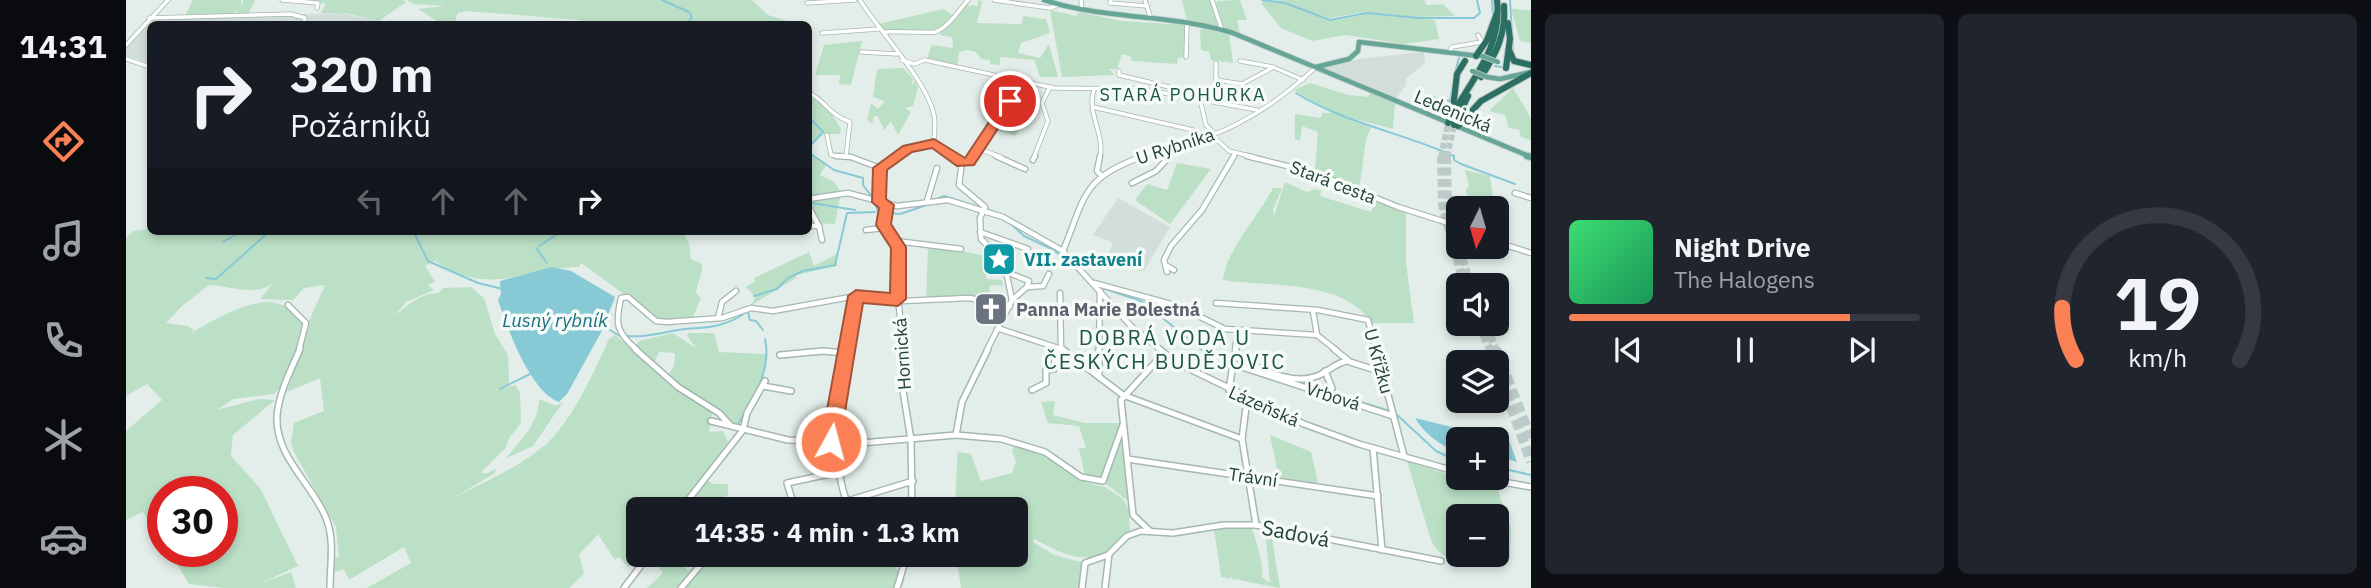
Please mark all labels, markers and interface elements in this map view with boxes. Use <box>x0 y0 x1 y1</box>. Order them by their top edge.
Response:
text: 14:31 <box>19 25 107 67</box>
text: 320 m <box>290 42 434 105</box>
icon: right <box>175 49 266 140</box>
pin <box>980 71 1040 131</box>
icon: arrive <box>991 82 1029 120</box>
district label: STARÁ POHŮRKA <box>1099 82 1267 106</box>
street label: Ledenická <box>1411 84 1496 138</box>
text: Požárníků <box>290 104 431 146</box>
icon: directions <box>39 117 88 166</box>
street label: U Rybníka <box>1133 122 1217 169</box>
street label: Stará cesta <box>1287 155 1380 209</box>
icon: left <box>351 182 389 220</box>
icon: ahead <box>424 182 462 220</box>
icon: ahead <box>497 182 535 220</box>
icon: right <box>570 182 608 220</box>
north arrow <box>1446 196 1508 259</box>
map controls <box>1446 196 1509 567</box>
icon: music <box>39 216 88 265</box>
text: Night Drive <box>1674 230 1811 264</box>
place icon: VII. zastavení <box>980 240 1018 278</box>
place label: VII. zastavení <box>1024 248 1143 271</box>
text: 19 <box>2114 255 2201 350</box>
text: The Halogens <box>1674 264 1815 294</box>
button: sound <box>1446 273 1509 336</box>
church icon: Panna Marie Bolestná <box>972 290 1010 328</box>
place label: Panna Marie Bolestná <box>1016 298 1200 321</box>
water label: Lusný rybník <box>502 308 609 332</box>
icon: phone <box>39 316 88 365</box>
street label: Hornická <box>888 317 916 391</box>
district label: DOBRÁ VODA U ČESKÝCH BUDĚJOVIC <box>1044 323 1286 375</box>
street label: U Křížku <box>1359 326 1399 396</box>
icon: previous <box>1609 331 1647 369</box>
icon: pause <box>1726 331 1764 369</box>
icon: next <box>1843 331 1881 369</box>
text: km/h <box>2128 341 2187 374</box>
button: layers <box>1446 350 1509 413</box>
street label: Vrbová <box>1303 376 1364 416</box>
street label: Lázeňská <box>1225 380 1303 432</box>
position arrow <box>794 405 868 479</box>
icon: climate <box>39 415 88 464</box>
button: + <box>1446 427 1509 490</box>
street label: Trávní <box>1227 462 1279 492</box>
speed limit sign: 30 <box>147 476 238 567</box>
button: − <box>1446 504 1509 567</box>
street label: Sadová <box>1260 513 1332 553</box>
icon: car <box>39 514 88 563</box>
text: 14:35 · 4 min · 1.3 km <box>694 515 960 549</box>

